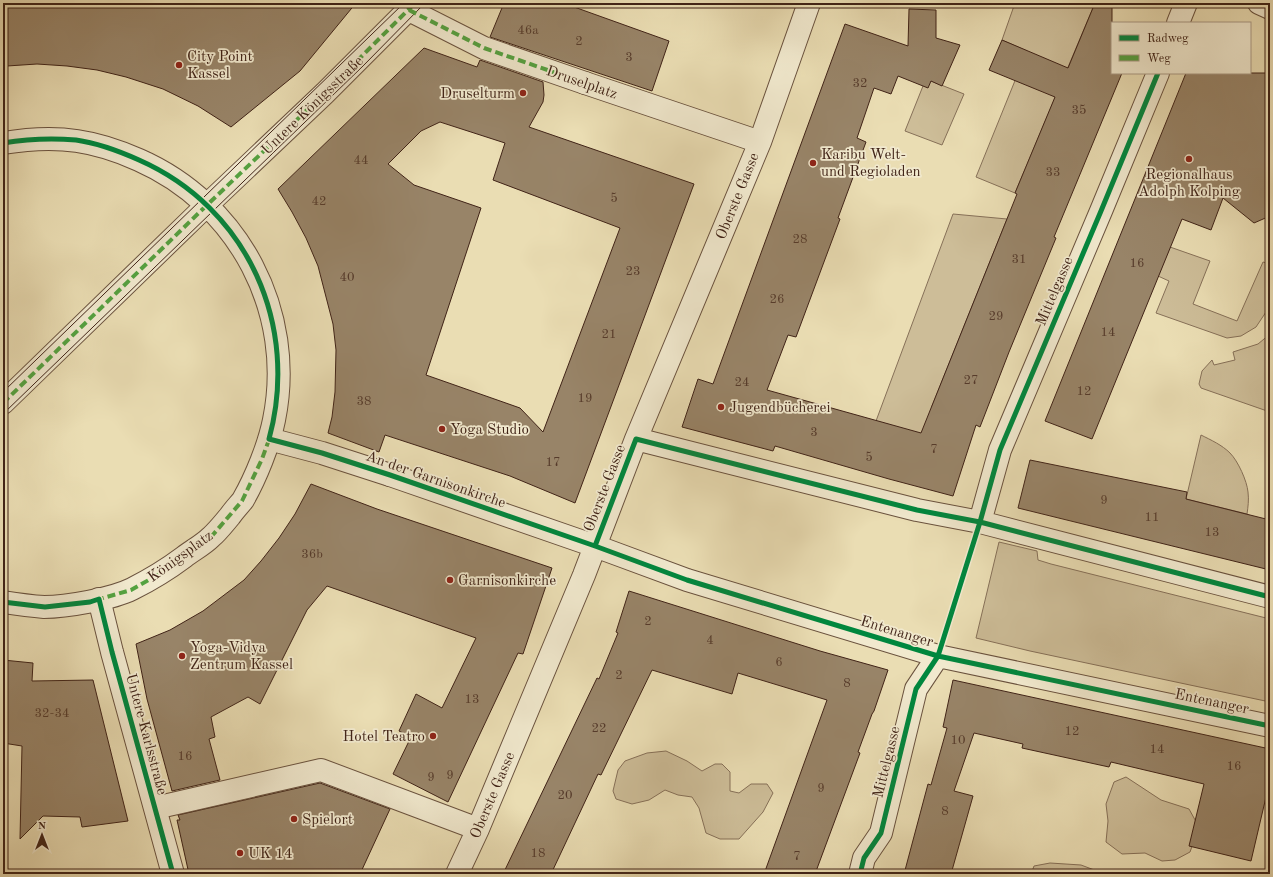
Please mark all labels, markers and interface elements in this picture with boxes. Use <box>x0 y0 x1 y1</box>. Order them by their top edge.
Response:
legend <box>1111 22 1251 74</box>
house number: 46a <box>517 24 539 37</box>
text: Radweg <box>1147 33 1189 45</box>
house number: 2 <box>575 35 583 48</box>
place label: City Point Kassel <box>187 50 253 82</box>
house number: 3 <box>625 51 633 64</box>
text: Weg <box>1147 53 1171 65</box>
street label: Untere Königsstraße <box>259 54 367 158</box>
marker: City Point Kassel <box>174 60 184 70</box>
street label: Druselplatz <box>544 64 619 103</box>
house number: 32 <box>852 77 868 90</box>
place label: Druselturm <box>440 87 515 102</box>
marker: Druselturm <box>518 88 528 98</box>
house number: 35 <box>1071 104 1087 117</box>
place label: Karibu Welt- und Regioladen <box>821 148 921 180</box>
street label: Oberste Gasse <box>714 151 763 242</box>
house number: 44 <box>353 154 369 167</box>
marker: Regionalhaus Adolph Kolping <box>1184 154 1194 164</box>
marker: Karibu Welt- und Regioladen <box>808 158 818 168</box>
house number: 33 <box>1045 166 1061 179</box>
place label: Regionalhaus Adolph Kolping <box>1138 168 1240 200</box>
house number: 5 <box>610 192 618 205</box>
house number: 42 <box>311 195 327 208</box>
house number: 28 <box>792 233 808 246</box>
house number: 31 <box>1011 253 1027 266</box>
street label: Mittelgasse <box>1034 255 1077 328</box>
house number: 16 <box>1129 257 1145 270</box>
house number: 23 <box>625 265 641 278</box>
house number: 40 <box>339 271 355 284</box>
house number: 26 <box>769 293 785 306</box>
house number: 29 <box>988 310 1004 323</box>
house number: 14 <box>1100 326 1116 339</box>
house number: 21 <box>601 328 617 341</box>
house number: 27 <box>963 374 979 387</box>
house number: 24 <box>734 376 750 389</box>
house number: 12 <box>1076 385 1092 398</box>
house number: 19 <box>577 392 593 405</box>
house number: 38 <box>356 395 372 408</box>
place label: Jugendbücherei <box>729 401 830 416</box>
marker: Jugendbücherei <box>716 402 726 412</box>
place label: Yoga Studio <box>450 423 529 438</box>
marker: Yoga Studio <box>437 424 447 434</box>
house number: 3 <box>810 426 818 439</box>
street label: Oberste Gasse <box>582 443 629 534</box>
house number: 7 <box>930 443 938 456</box>
street label: An der Garnisonkirche <box>364 449 508 511</box>
house number: 5 <box>865 451 873 464</box>
house number: 17 <box>545 456 561 469</box>
house number: 9 <box>1100 494 1108 507</box>
house number: 11 <box>1144 511 1160 524</box>
house number: 13 <box>1204 526 1220 539</box>
street label: Königsplatz <box>145 529 216 586</box>
house number: 36b <box>301 548 323 561</box>
place label: Garnisonkirche <box>458 574 556 589</box>
marker: Garnisonkirche <box>445 575 455 585</box>
street label: Entenanger <box>858 614 935 651</box>
house number: 2 <box>644 615 652 628</box>
house number: 4 <box>706 634 714 647</box>
place label: Yoga-Vidya Zentrum Kassel <box>190 641 293 673</box>
marker: Yoga-Vidya Zentrum Kassel <box>177 651 187 661</box>
house number: 6 <box>775 656 783 669</box>
house number: 2 <box>615 669 623 682</box>
street label: Untere Karlsstraße <box>122 672 169 797</box>
house number: 8 <box>843 677 851 690</box>
street label: Entenanger <box>1173 687 1250 718</box>
house number: 13 <box>464 693 480 706</box>
house number: 32-34 <box>35 707 69 720</box>
house number: 22 <box>591 722 607 735</box>
street label: Mittelgasse <box>871 725 904 800</box>
house number: 12 <box>1064 725 1080 738</box>
place label: Hotel Teatro <box>342 730 425 745</box>
marker: Hotel Teatro <box>428 731 438 741</box>
house number: 10 <box>950 734 966 747</box>
house number: 14 <box>1149 743 1165 756</box>
house number: 16 <box>177 750 193 763</box>
street label: Oberste Gasse <box>468 750 518 841</box>
house number: 16 <box>1226 760 1242 773</box>
house number: 9 <box>446 769 454 782</box>
house number: 9 <box>427 771 435 784</box>
house number: 9 <box>817 782 825 795</box>
house number: 20 <box>557 789 573 802</box>
house number: 8 <box>941 805 949 818</box>
place label: Spielort <box>302 813 353 828</box>
marker: Spielort <box>289 814 299 824</box>
north arrow <box>22 815 62 855</box>
text: N <box>38 821 47 832</box>
place label: UK 14 <box>248 847 293 862</box>
house number: 18 <box>530 847 546 860</box>
marker: UK 14 <box>235 848 245 858</box>
house number: 7 <box>793 850 801 863</box>

